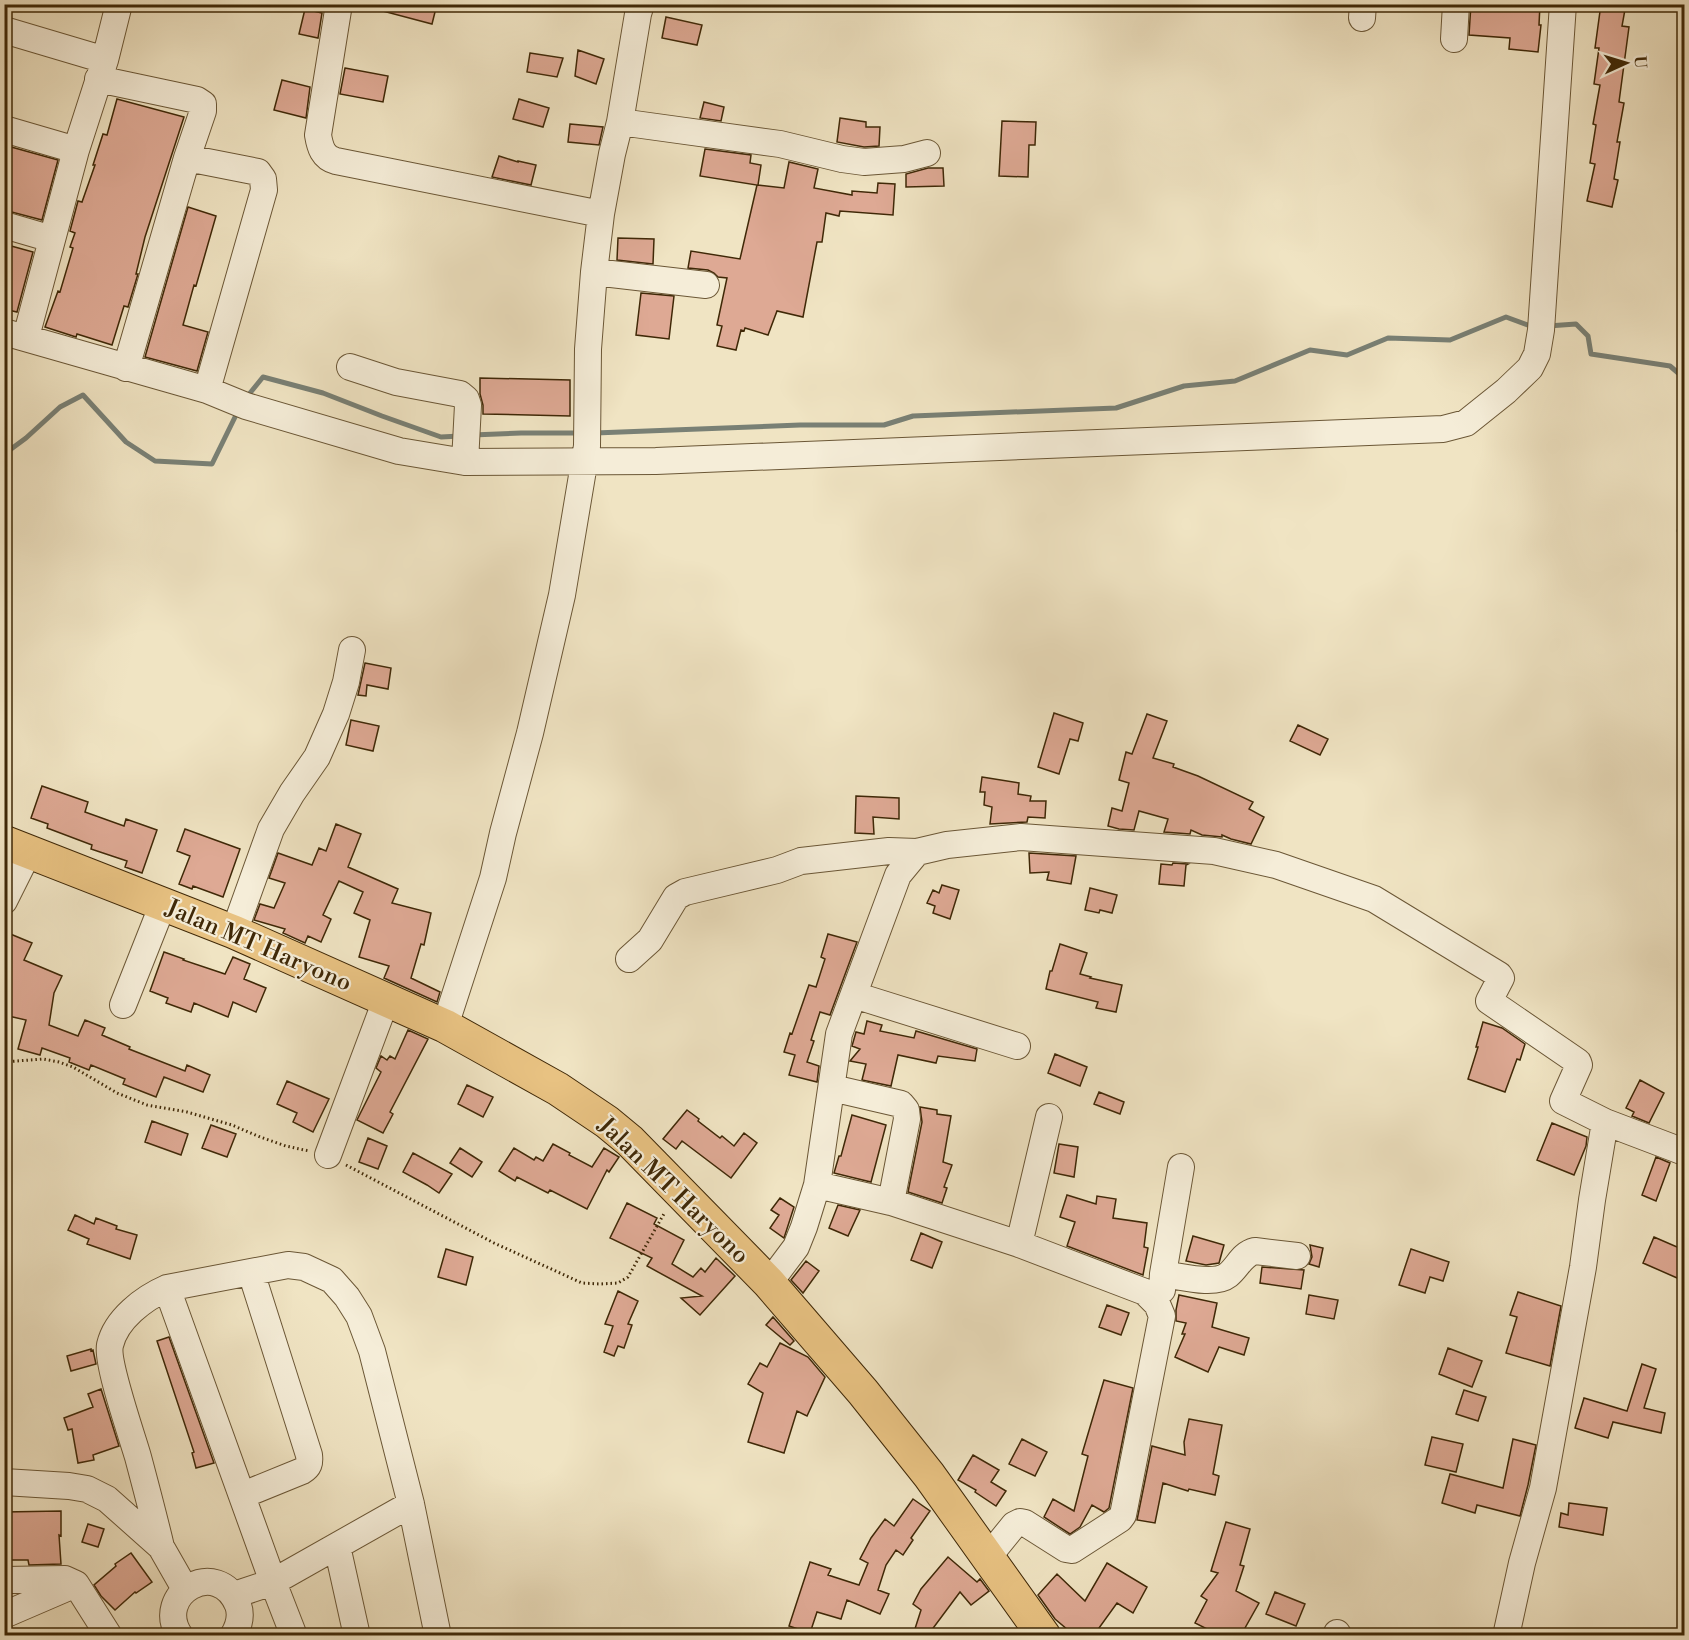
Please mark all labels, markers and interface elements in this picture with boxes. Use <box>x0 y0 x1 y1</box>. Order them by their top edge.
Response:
north arrow <box>1596 33 1656 93</box>
text: U <box>1630 55 1650 70</box>
street label: Jalan MT Haryono <box>160 893 356 999</box>
street label: Jalan MT Haryono <box>591 1110 755 1271</box>

